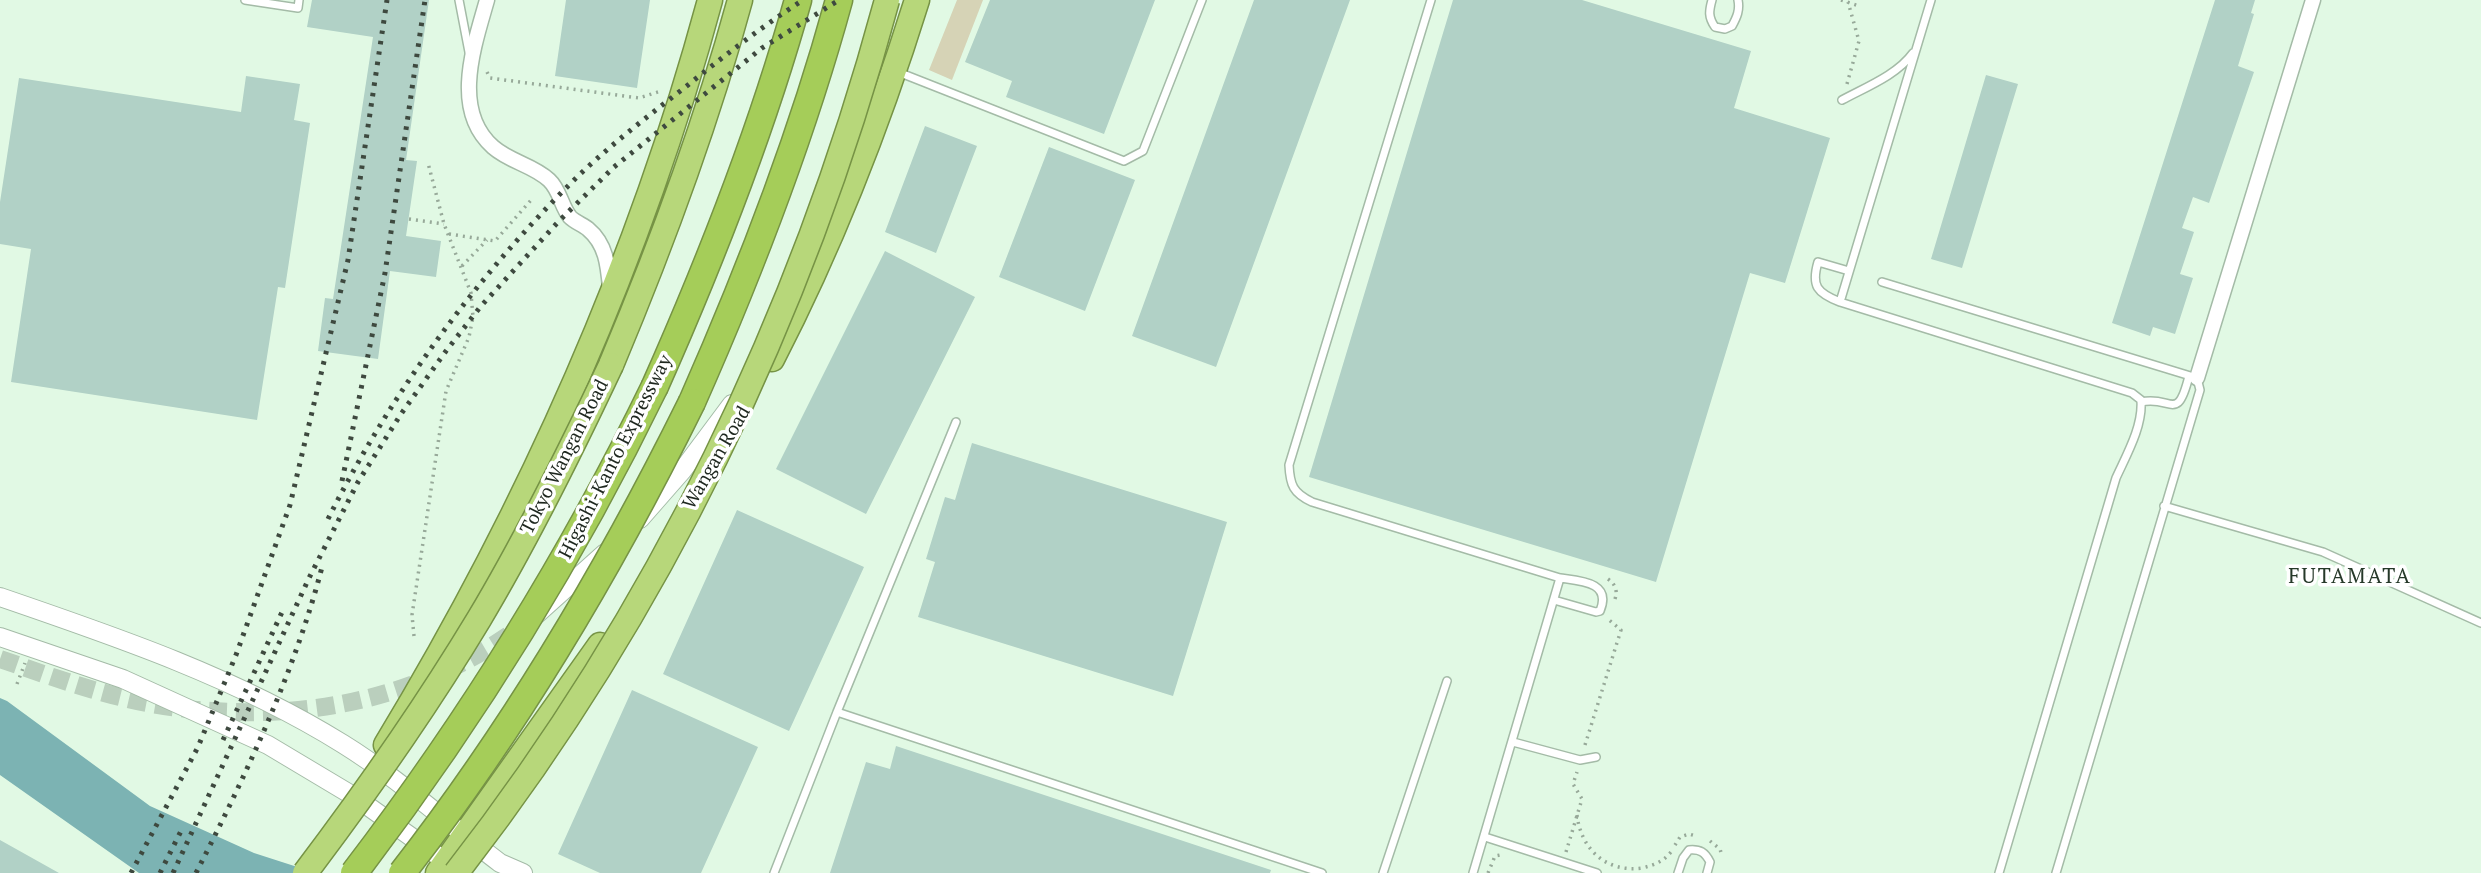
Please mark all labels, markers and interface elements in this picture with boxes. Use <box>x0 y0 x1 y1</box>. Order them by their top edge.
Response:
street label: Higashi-Kanto Expressway <box>555 351 677 563</box>
street label: Tokyo Wangan Road <box>516 376 614 538</box>
street label: Wangan Road <box>678 402 756 514</box>
district label: FUTAMATA <box>2289 564 2411 590</box>

